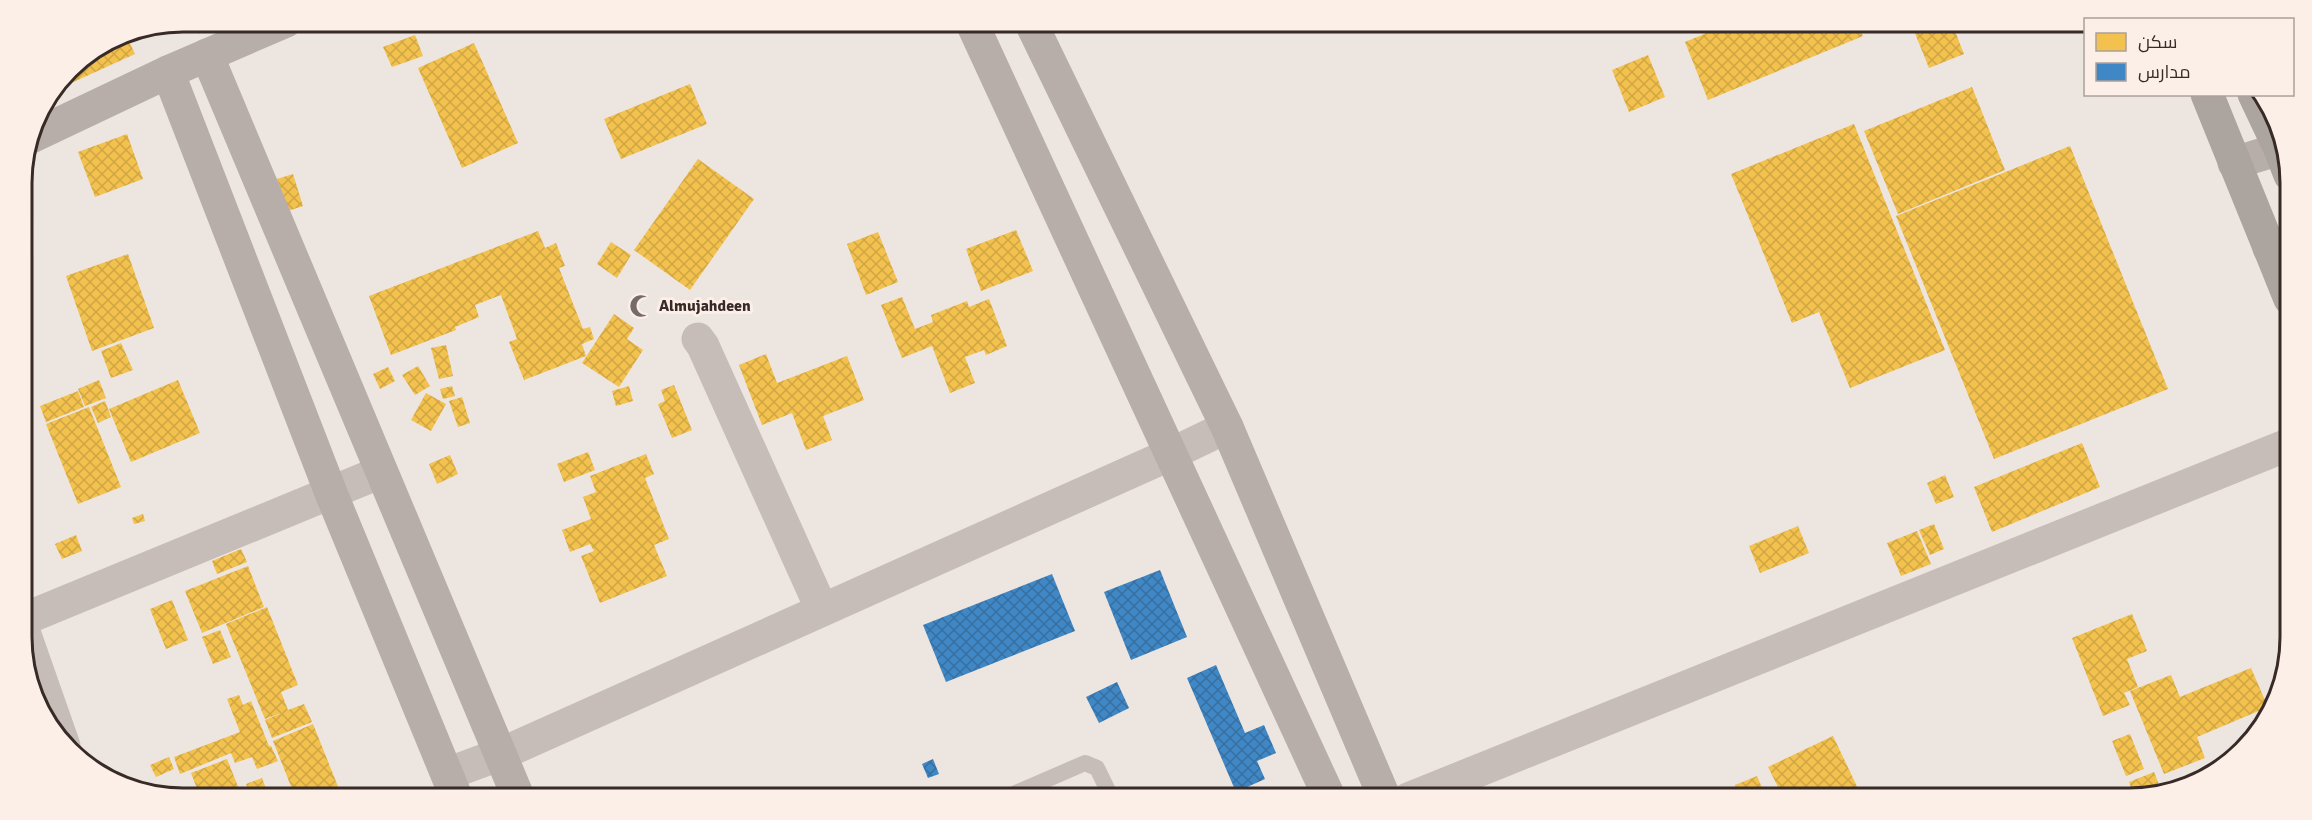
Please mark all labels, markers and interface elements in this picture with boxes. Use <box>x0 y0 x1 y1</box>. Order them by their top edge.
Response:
legend <box>2084 18 2294 96</box>
text: سكن <box>2138 31 2177 53</box>
text: مدارس <box>2138 61 2191 83</box>
mosque icon: Almujahdeen <box>628 293 654 319</box>
place label: Almujahdeen <box>659 296 751 316</box>

